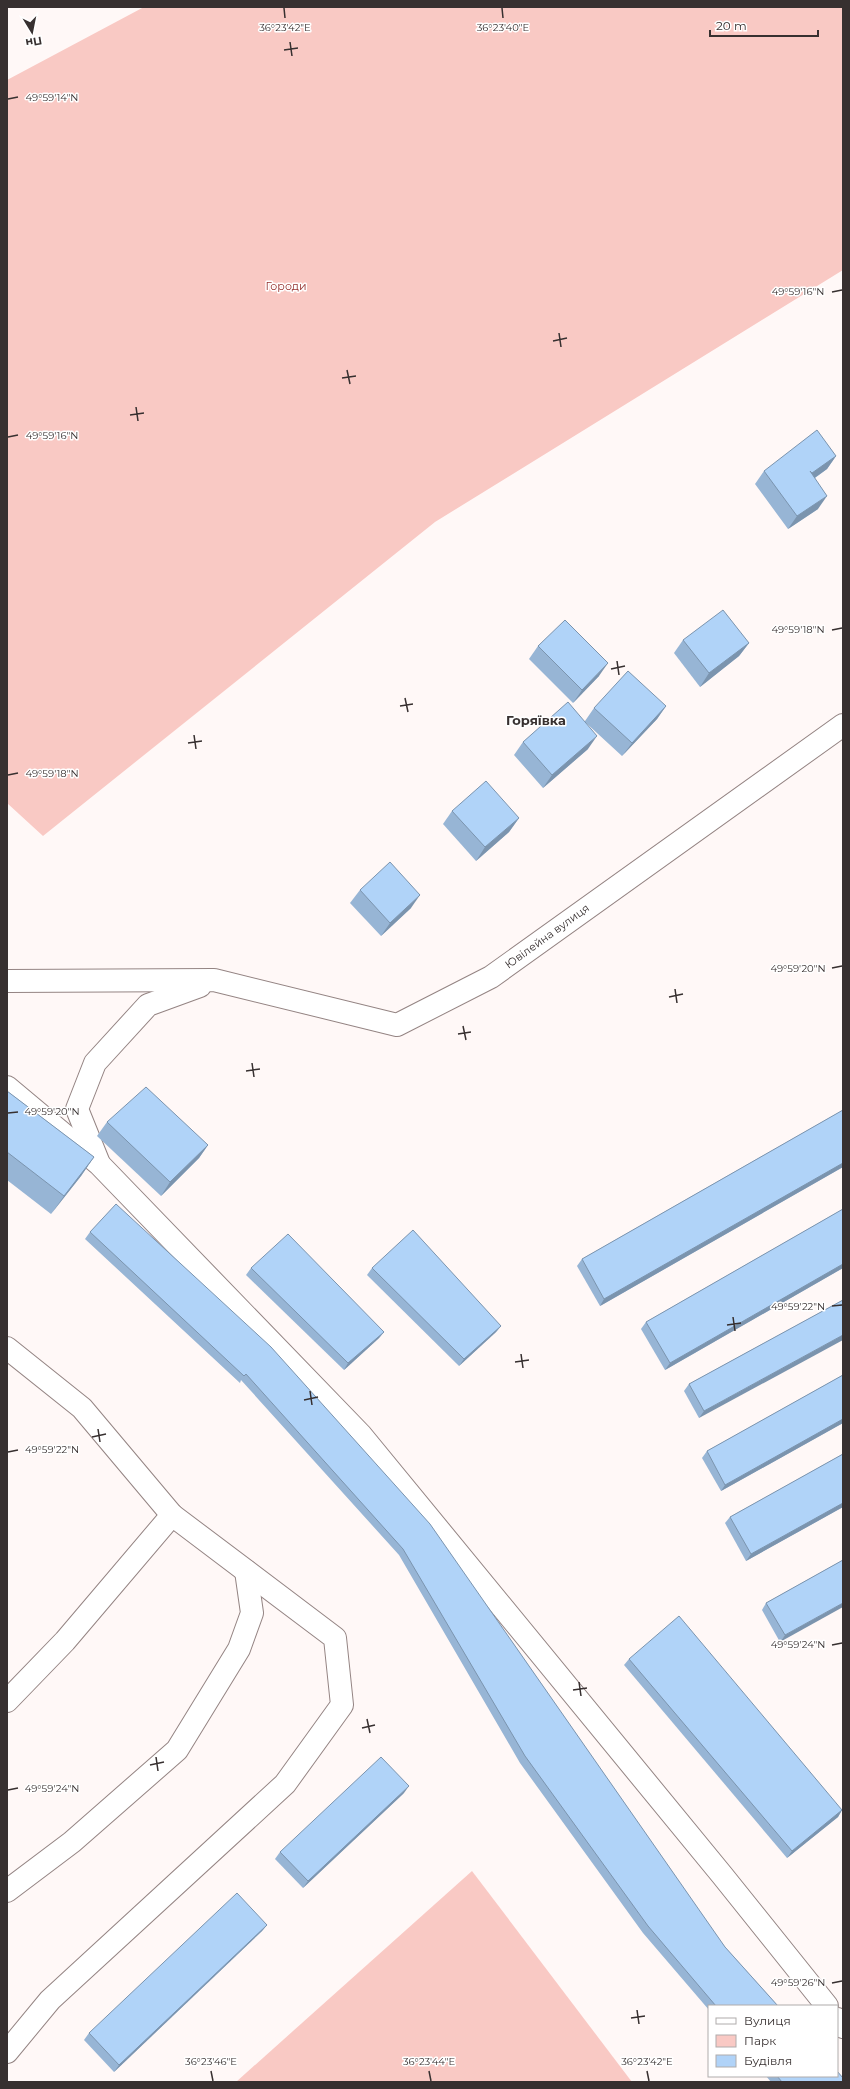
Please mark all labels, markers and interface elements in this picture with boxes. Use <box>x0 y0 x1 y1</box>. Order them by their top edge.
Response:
north arrow <box>12 12 52 52</box>
scale bar <box>710 12 818 38</box>
text: 20 m <box>716 18 747 33</box>
text: 36°23'42"E <box>259 21 311 34</box>
text: 36°23'40"E <box>477 21 530 34</box>
text: Пн <box>24 34 43 50</box>
text: 49°59'14"N <box>25 91 79 104</box>
park label: Городи <box>265 279 307 293</box>
text: 49°59'16"N <box>772 285 824 298</box>
text: 49°59'16"N <box>26 429 78 442</box>
text: 49°59'18"N <box>771 623 825 636</box>
district label: Горяївка <box>506 712 566 728</box>
text: 49°59'18"N <box>25 767 79 780</box>
street label: Ювілейна вулиця <box>502 901 592 971</box>
text: 49°59'20"N <box>770 962 826 975</box>
text: 49°59'20"N <box>24 1105 80 1118</box>
text: 49°59'22"N <box>771 1300 825 1313</box>
text: 49°59'22"N <box>25 1443 79 1456</box>
text: 49°59'24"N <box>771 1638 825 1651</box>
text: 49°59'24"N <box>25 1782 79 1795</box>
text: 49°59'26"N <box>771 1976 825 1989</box>
legend <box>708 2005 838 2077</box>
text: Вулиця <box>744 2013 791 2028</box>
text: Парк <box>744 2033 776 2048</box>
text: Будівля <box>744 2053 792 2068</box>
text: 36°23'46"E <box>185 2055 237 2068</box>
text: 36°23'44"E <box>403 2055 455 2068</box>
text: 36°23'42"E <box>621 2055 673 2068</box>

